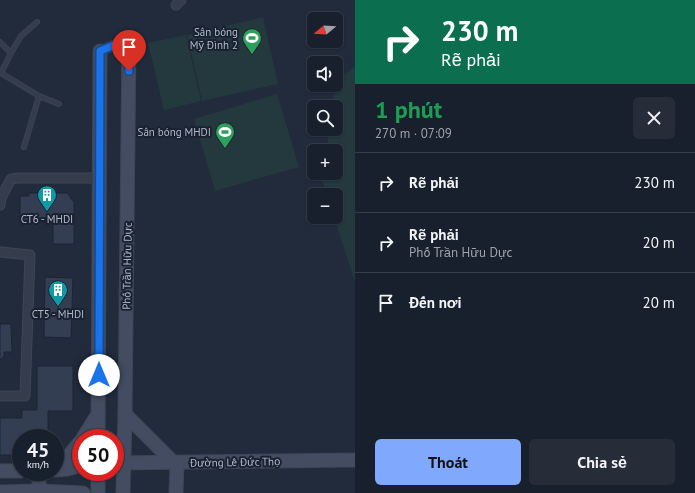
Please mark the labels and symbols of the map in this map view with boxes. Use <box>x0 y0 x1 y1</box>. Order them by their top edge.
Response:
north arrow <box>307 12 343 48</box>
place label: Sân bóng Mỹ Đình 2 <box>190 25 238 52</box>
sports icon: Sân bóng Mỹ Đình 2 <box>241 27 263 55</box>
pin <box>112 30 146 71</box>
sports icon: Sân bóng MHDI <box>214 121 236 149</box>
place label: Sân bóng MHDI <box>138 125 211 139</box>
building icon: CT6 - MHDI <box>36 184 58 212</box>
place label: CT6 - MHDI <box>21 212 73 226</box>
street label: Phố Trần Hữu Dực <box>119 222 135 310</box>
building icon: CT5 - MHDI <box>47 279 69 307</box>
place label: CT5 - MHDI <box>32 307 84 321</box>
position arrow <box>78 354 120 396</box>
speed limit sign: 50 <box>72 429 124 481</box>
street label: Đường Lê Đức Thọ <box>189 454 280 470</box>

